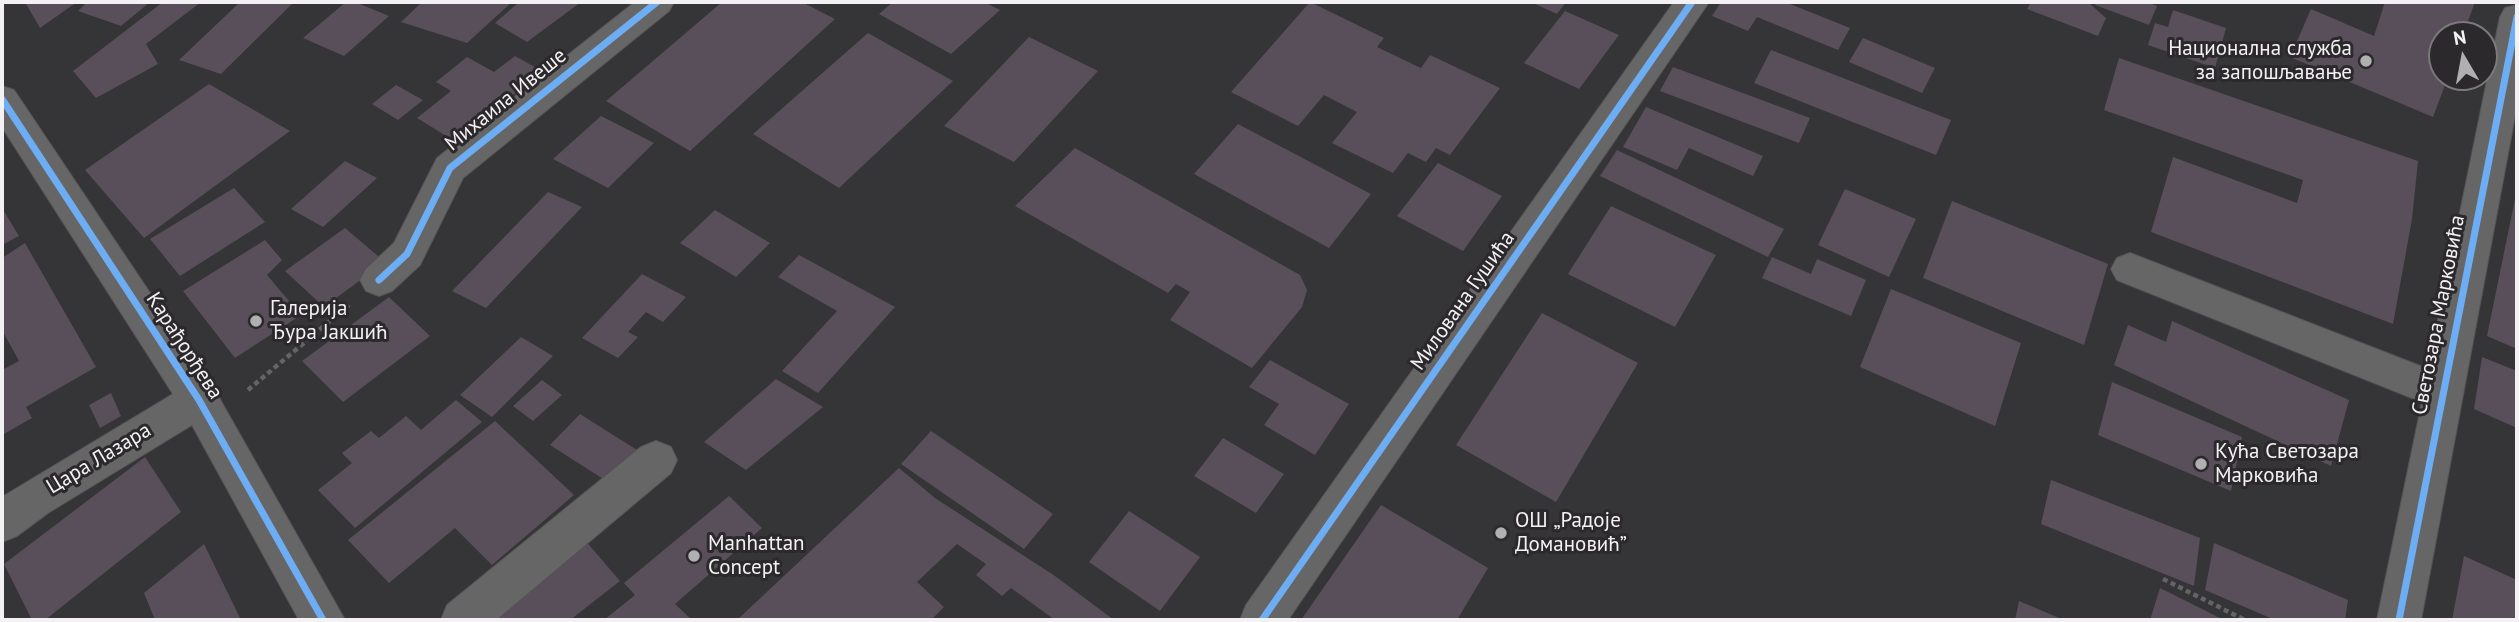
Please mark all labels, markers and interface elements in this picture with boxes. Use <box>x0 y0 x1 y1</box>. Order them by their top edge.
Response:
north arrow <box>2428 21 2498 91</box>
text: N <box>2451 24 2468 50</box>
place label: Национална служба за запошљавање <box>2168 36 2352 86</box>
street label: Михаила Ивеше <box>440 43 572 157</box>
marker: Национална служба за запошљавање <box>2358 53 2374 69</box>
street label: Светозара Марковића <box>2407 213 2471 417</box>
street label: Милована Гушића <box>1406 227 1520 375</box>
street label: Карађорђева <box>140 288 228 404</box>
place label: Галерија Ђура Јакшић <box>270 296 387 346</box>
marker: Галерија Ђура Јакшић <box>248 313 264 329</box>
street label: Цара Лазара <box>42 418 156 500</box>
place label: Кућа Светозара Марковића <box>2215 439 2359 489</box>
marker: Кућа Светозара Марковића <box>2193 456 2209 472</box>
place label: ОШ „Радоје Домановић” <box>1515 508 1627 558</box>
marker: ОШ „Радоје Домановић” <box>1493 525 1509 541</box>
place label: Manhattan Concept <box>708 531 805 581</box>
marker: Manhattan Concept <box>686 548 702 564</box>

